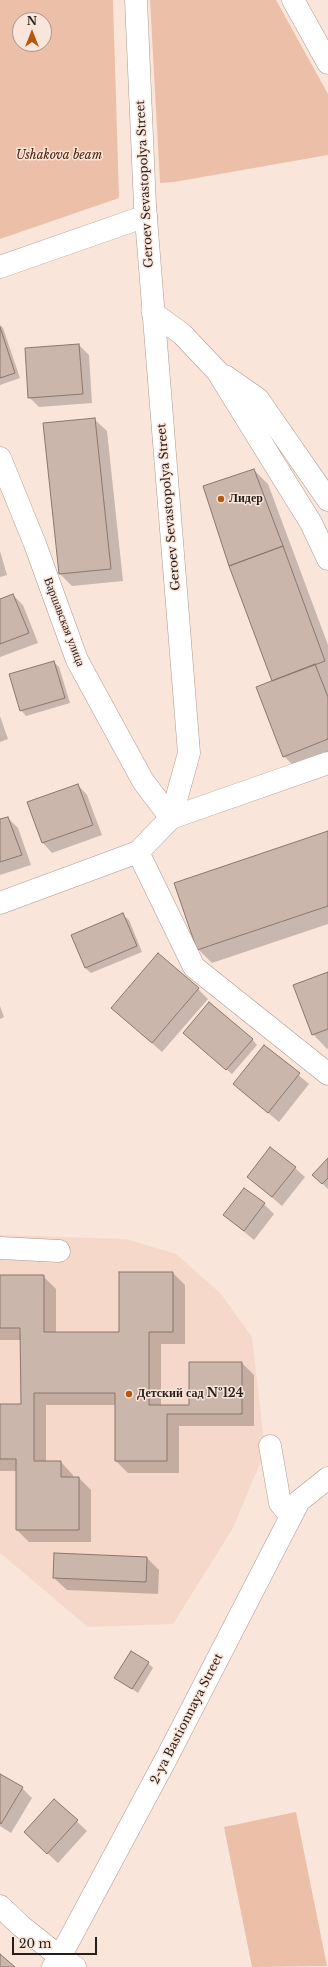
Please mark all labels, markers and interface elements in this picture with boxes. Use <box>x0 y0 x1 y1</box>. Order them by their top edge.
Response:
north arrow <box>12 12 52 52</box>
text: N <box>27 14 37 28</box>
street label: Geroev Sevastopolya Street <box>133 100 157 268</box>
park label: Ushakova beam <box>16 149 102 163</box>
street label: Geroev Sevastopolya Street <box>155 423 183 591</box>
place label: Лидер <box>229 492 263 506</box>
marker: Лидер <box>216 494 226 504</box>
street label: Варшавская улица <box>40 575 88 669</box>
place label: Детский сад №124 <box>137 1387 244 1401</box>
marker: Детский сад №124 <box>124 1389 134 1399</box>
street label: 2-ya Bastionnaya Street <box>148 1651 226 1787</box>
scale bar <box>14 1929 99 1955</box>
text: 20 m <box>19 1936 51 1951</box>

